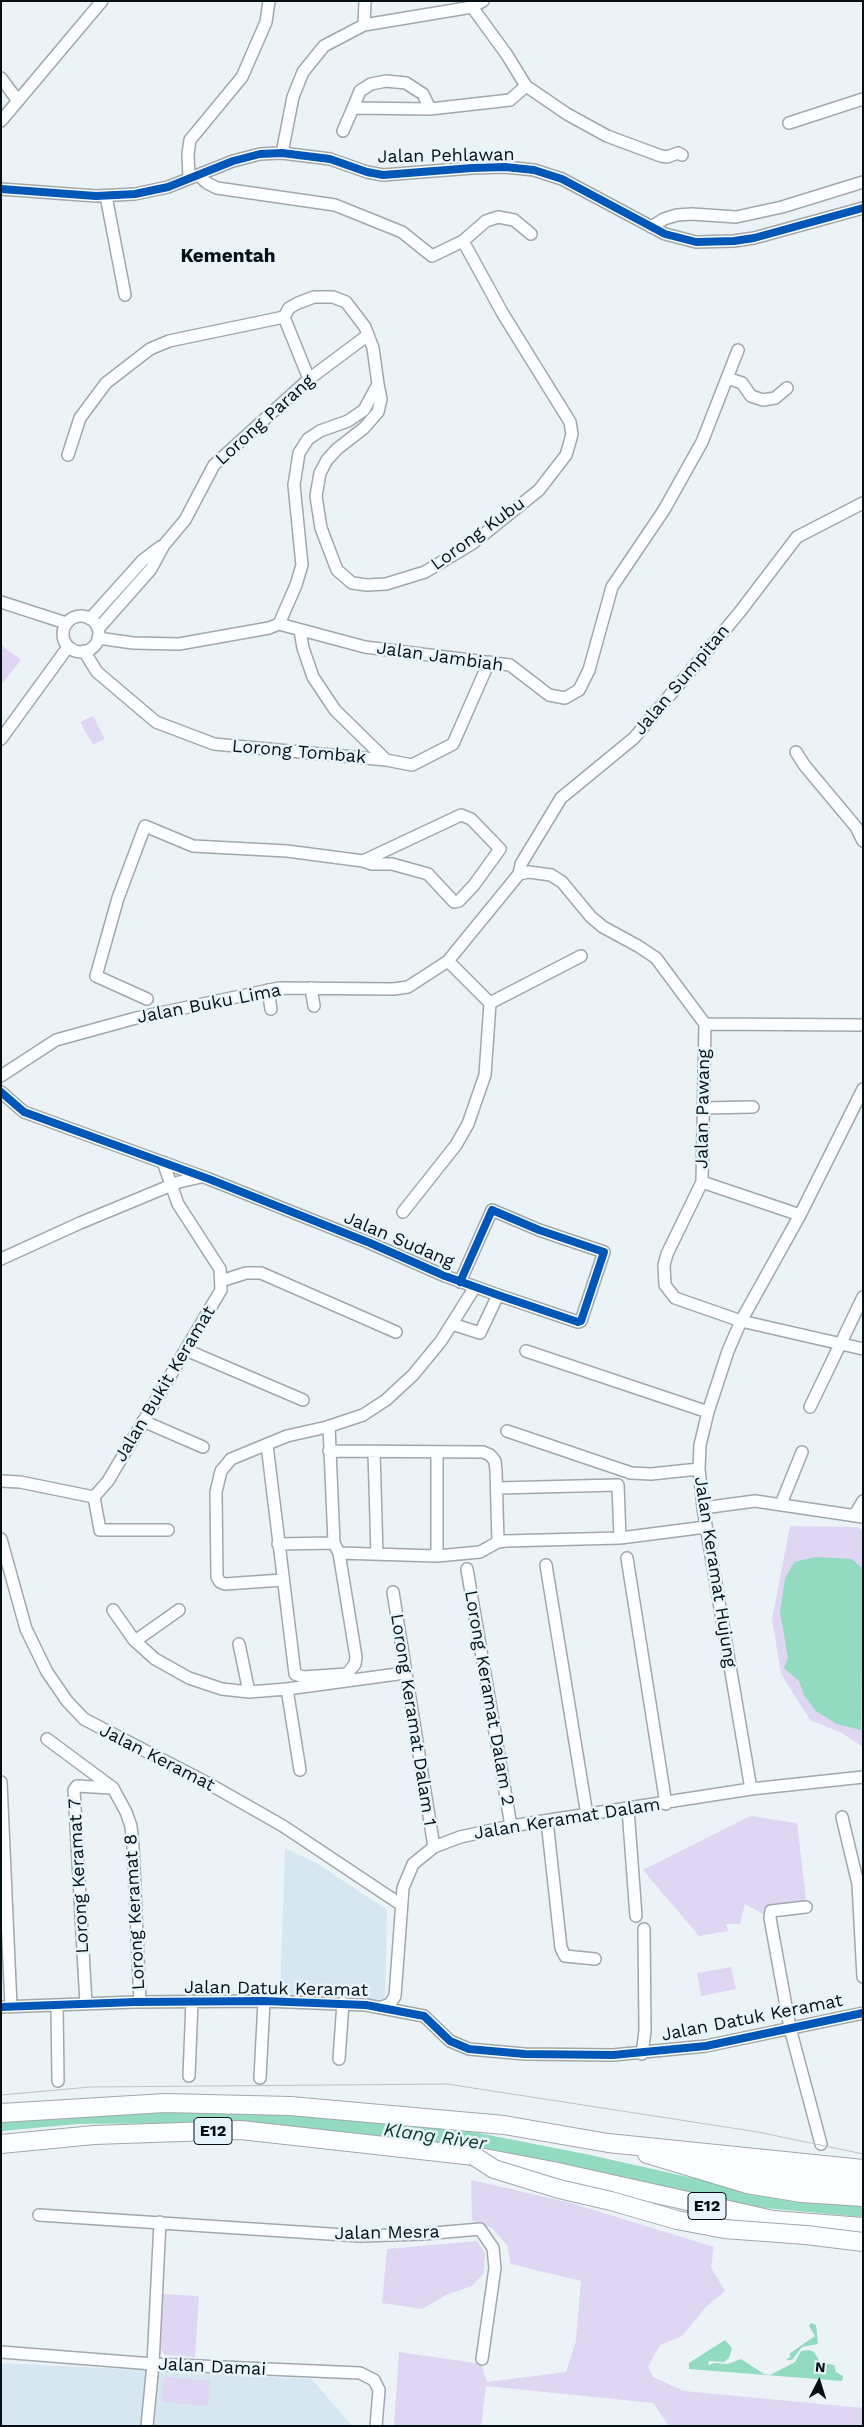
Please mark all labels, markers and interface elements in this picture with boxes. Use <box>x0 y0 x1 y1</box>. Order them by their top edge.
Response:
street label: Jalan Pehlawan <box>377 144 515 168</box>
district label: Kementah <box>180 245 276 267</box>
street label: Lorong Parang <box>211 370 319 470</box>
street label: Lorong Kubu <box>427 493 529 575</box>
street label: Jalan Sumpitan <box>629 620 735 740</box>
street label: Jalan Jambiah <box>375 637 505 677</box>
street label: Lorong Tombak <box>231 735 367 769</box>
street label: Jalan Buku Lima <box>135 979 283 1029</box>
street label: Jalan Pawang <box>691 1049 715 1169</box>
street label: Jalan Sudang <box>341 1207 457 1273</box>
street label: Jalan Bukit Keramat <box>110 1302 220 1466</box>
street label: Jalan Keramat Hujung <box>689 1475 741 1669</box>
street label: Lorong Keramat Dalam 2 <box>459 1589 519 1807</box>
street label: Lorong Keramat Dalam 1 <box>386 1612 440 1828</box>
street label: Jalan Keramat <box>96 1720 218 1796</box>
street label: Jalan Keramat Dalam <box>472 1794 662 1844</box>
street label: Lorong Keramat 7 <box>64 1798 94 1954</box>
street label: Lorong Keramat 8 <box>120 1833 150 1991</box>
street label: Jalan Datuk Keramat <box>184 1977 368 2001</box>
street label: Jalan Datuk Keramat <box>660 1990 844 2046</box>
road number: E12 <box>194 2118 232 2144</box>
water label: Klang River <box>382 2118 488 2156</box>
road number: E12 <box>688 2192 726 2220</box>
street label: Jalan Mesra <box>334 2221 440 2245</box>
street label: Jalan Damai <box>157 2353 267 2381</box>
north arrow <box>794 2357 844 2407</box>
text: N <box>814 2359 826 2375</box>

